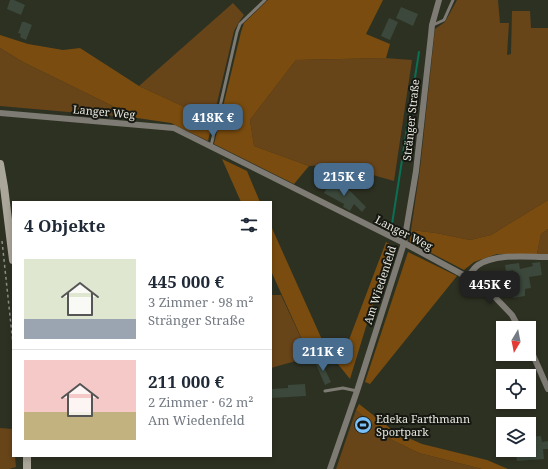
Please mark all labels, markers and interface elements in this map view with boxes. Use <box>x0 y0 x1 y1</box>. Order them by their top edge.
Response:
street label: Stränger Straße <box>399 78 422 161</box>
street label: Langer Weg <box>72 101 136 122</box>
pin: 418K € <box>180 104 246 138</box>
text: 418K € <box>192 108 234 126</box>
pin: 215K € <box>311 163 377 197</box>
text: 215K € <box>323 167 365 185</box>
street label: Langer Weg <box>373 212 436 253</box>
text: 4 Objekte <box>24 214 105 237</box>
icon: filters <box>238 214 260 236</box>
street label: Am Wiedenfeld <box>360 243 399 326</box>
text: 445 000 € <box>148 270 224 293</box>
pin: 445K € <box>457 271 523 305</box>
icon: home <box>56 275 104 323</box>
text: 445K € <box>469 275 511 293</box>
text: 3 Zimmer · 98 m² <box>148 293 254 311</box>
text: Stränger Straße <box>148 311 245 329</box>
north arrow <box>496 321 536 361</box>
map controls <box>496 321 536 457</box>
pin: 211K € <box>290 338 356 372</box>
text: 211K € <box>302 342 344 360</box>
button: locate <box>496 369 536 409</box>
text: 211 000 € <box>148 370 224 393</box>
icon: home <box>56 376 104 424</box>
text: 2 Zimmer · 62 m² <box>148 393 254 411</box>
text: Am Wiedenfeld <box>148 411 245 429</box>
place label: Edeka Farthmann Sportpark <box>376 411 470 439</box>
sports icon: Edeka Farthmann Sportpark <box>353 415 373 435</box>
button: layers <box>496 417 536 457</box>

